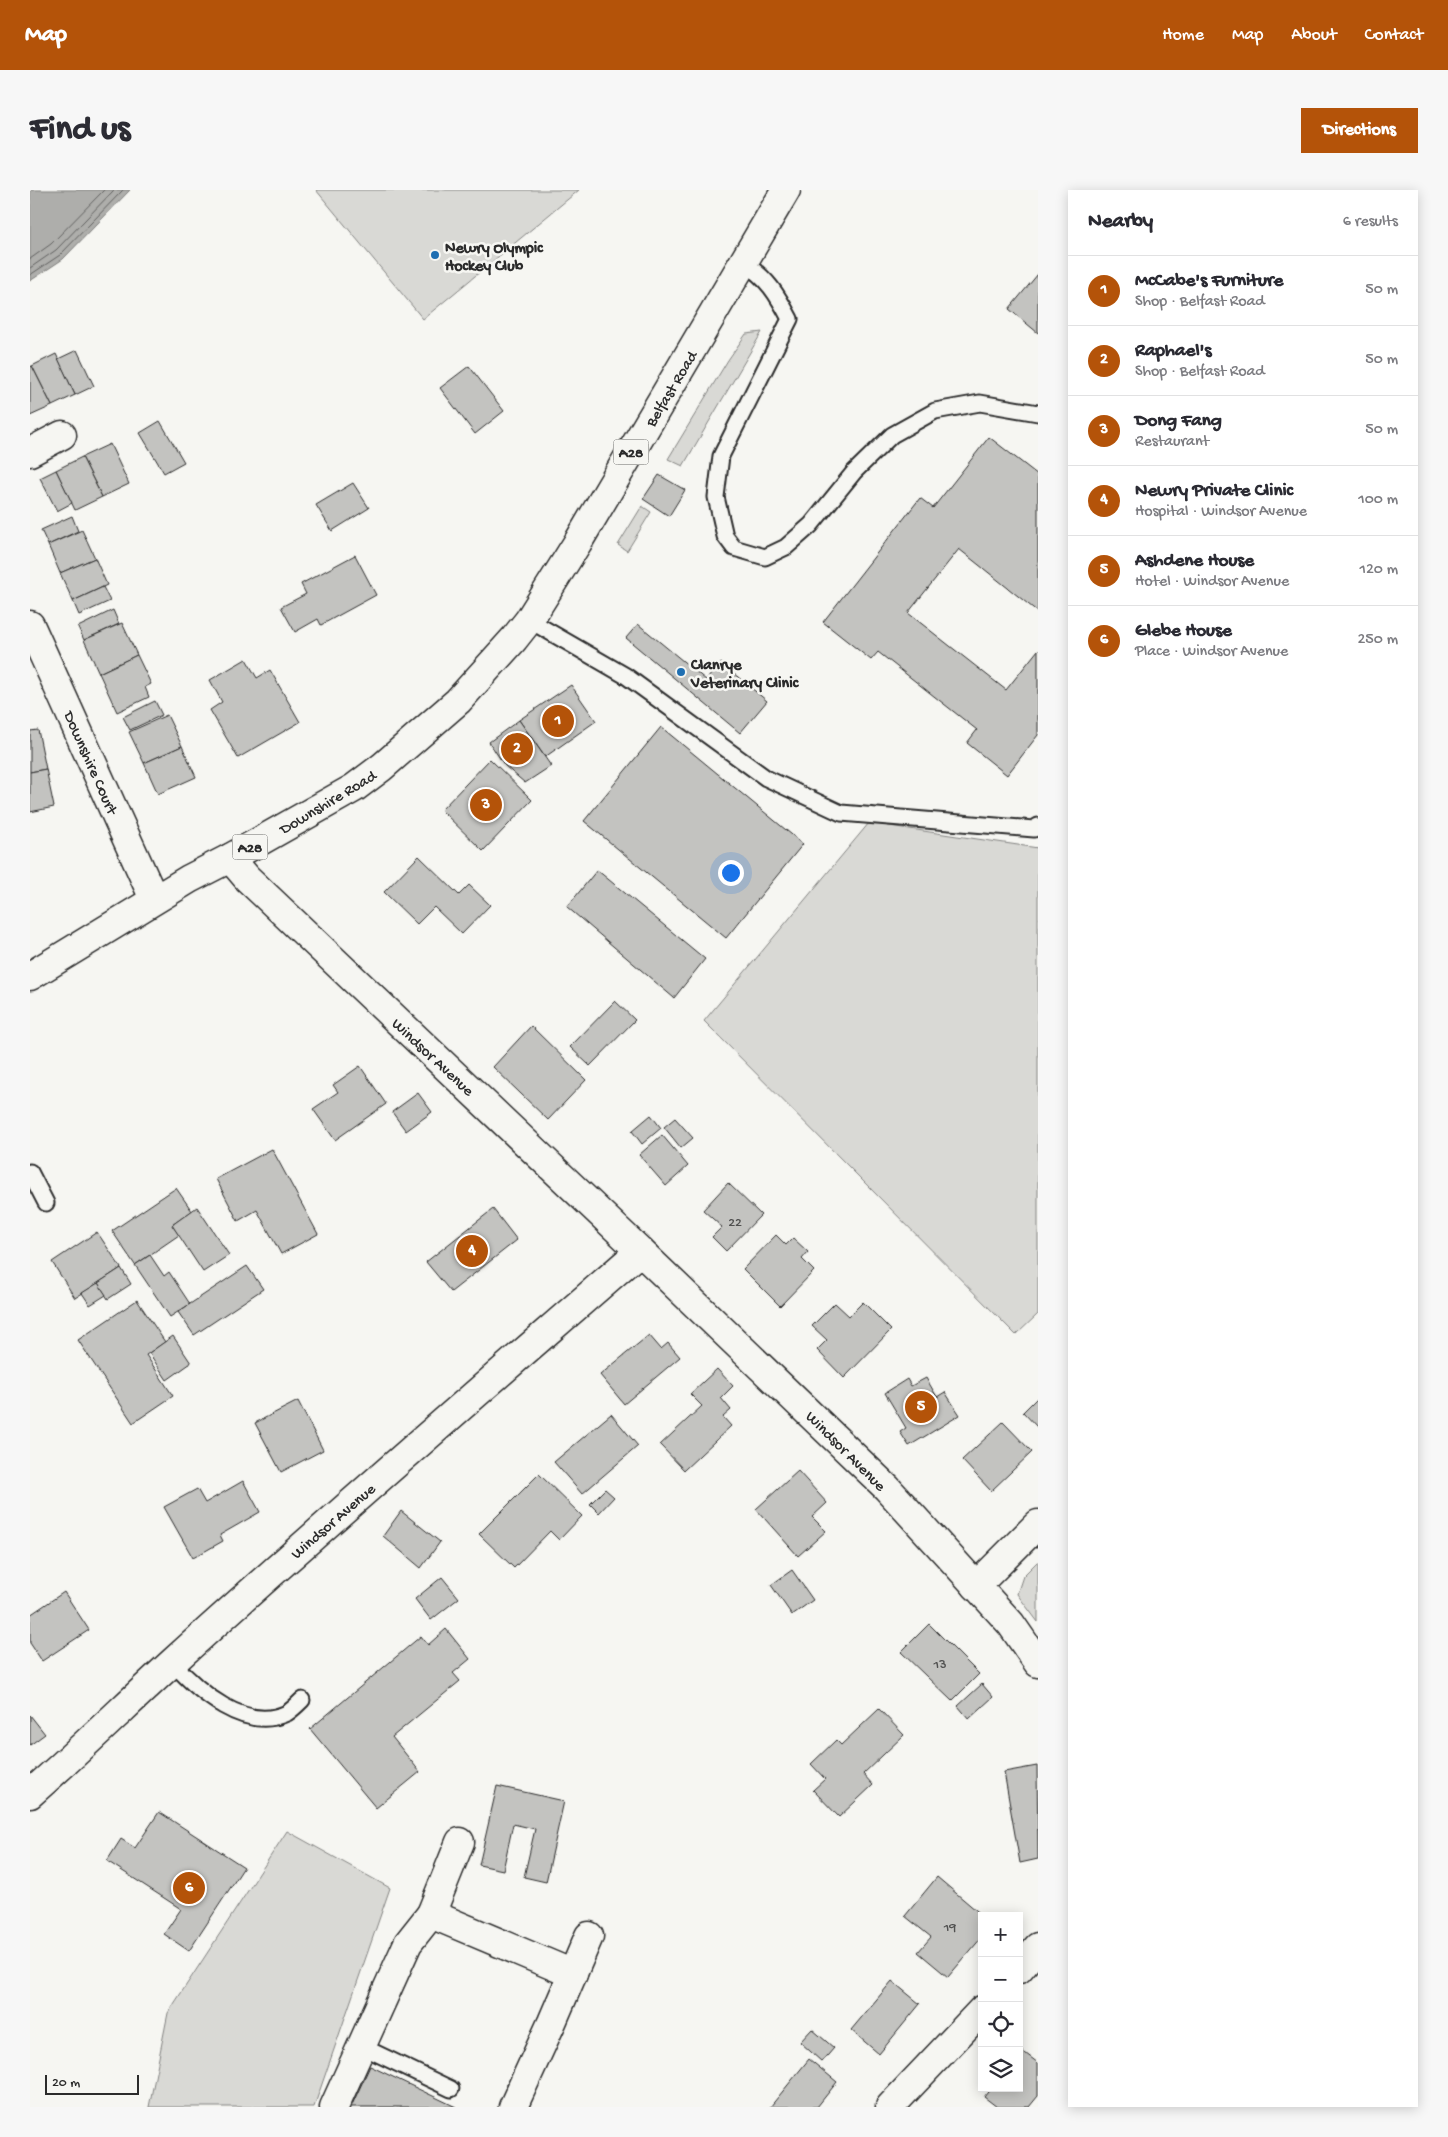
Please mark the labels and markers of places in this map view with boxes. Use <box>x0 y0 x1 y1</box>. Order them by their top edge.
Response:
place label: Newry Olympic Hockey Club <box>445 240 544 277</box>
marker: Newry Olympic Hockey Club <box>429 249 441 261</box>
place label: Clanrye Veterinary Clinic <box>690 657 800 694</box>
marker: Clanrye Veterinary Clinic <box>675 666 687 678</box>
pin: 1 <box>542 702 574 740</box>
pin: 2 <box>501 730 533 768</box>
pin: 3 <box>470 786 502 824</box>
pin: 4 <box>456 1232 488 1270</box>
pin: 5 <box>905 1388 937 1426</box>
pin: 6 <box>173 1869 205 1907</box>

